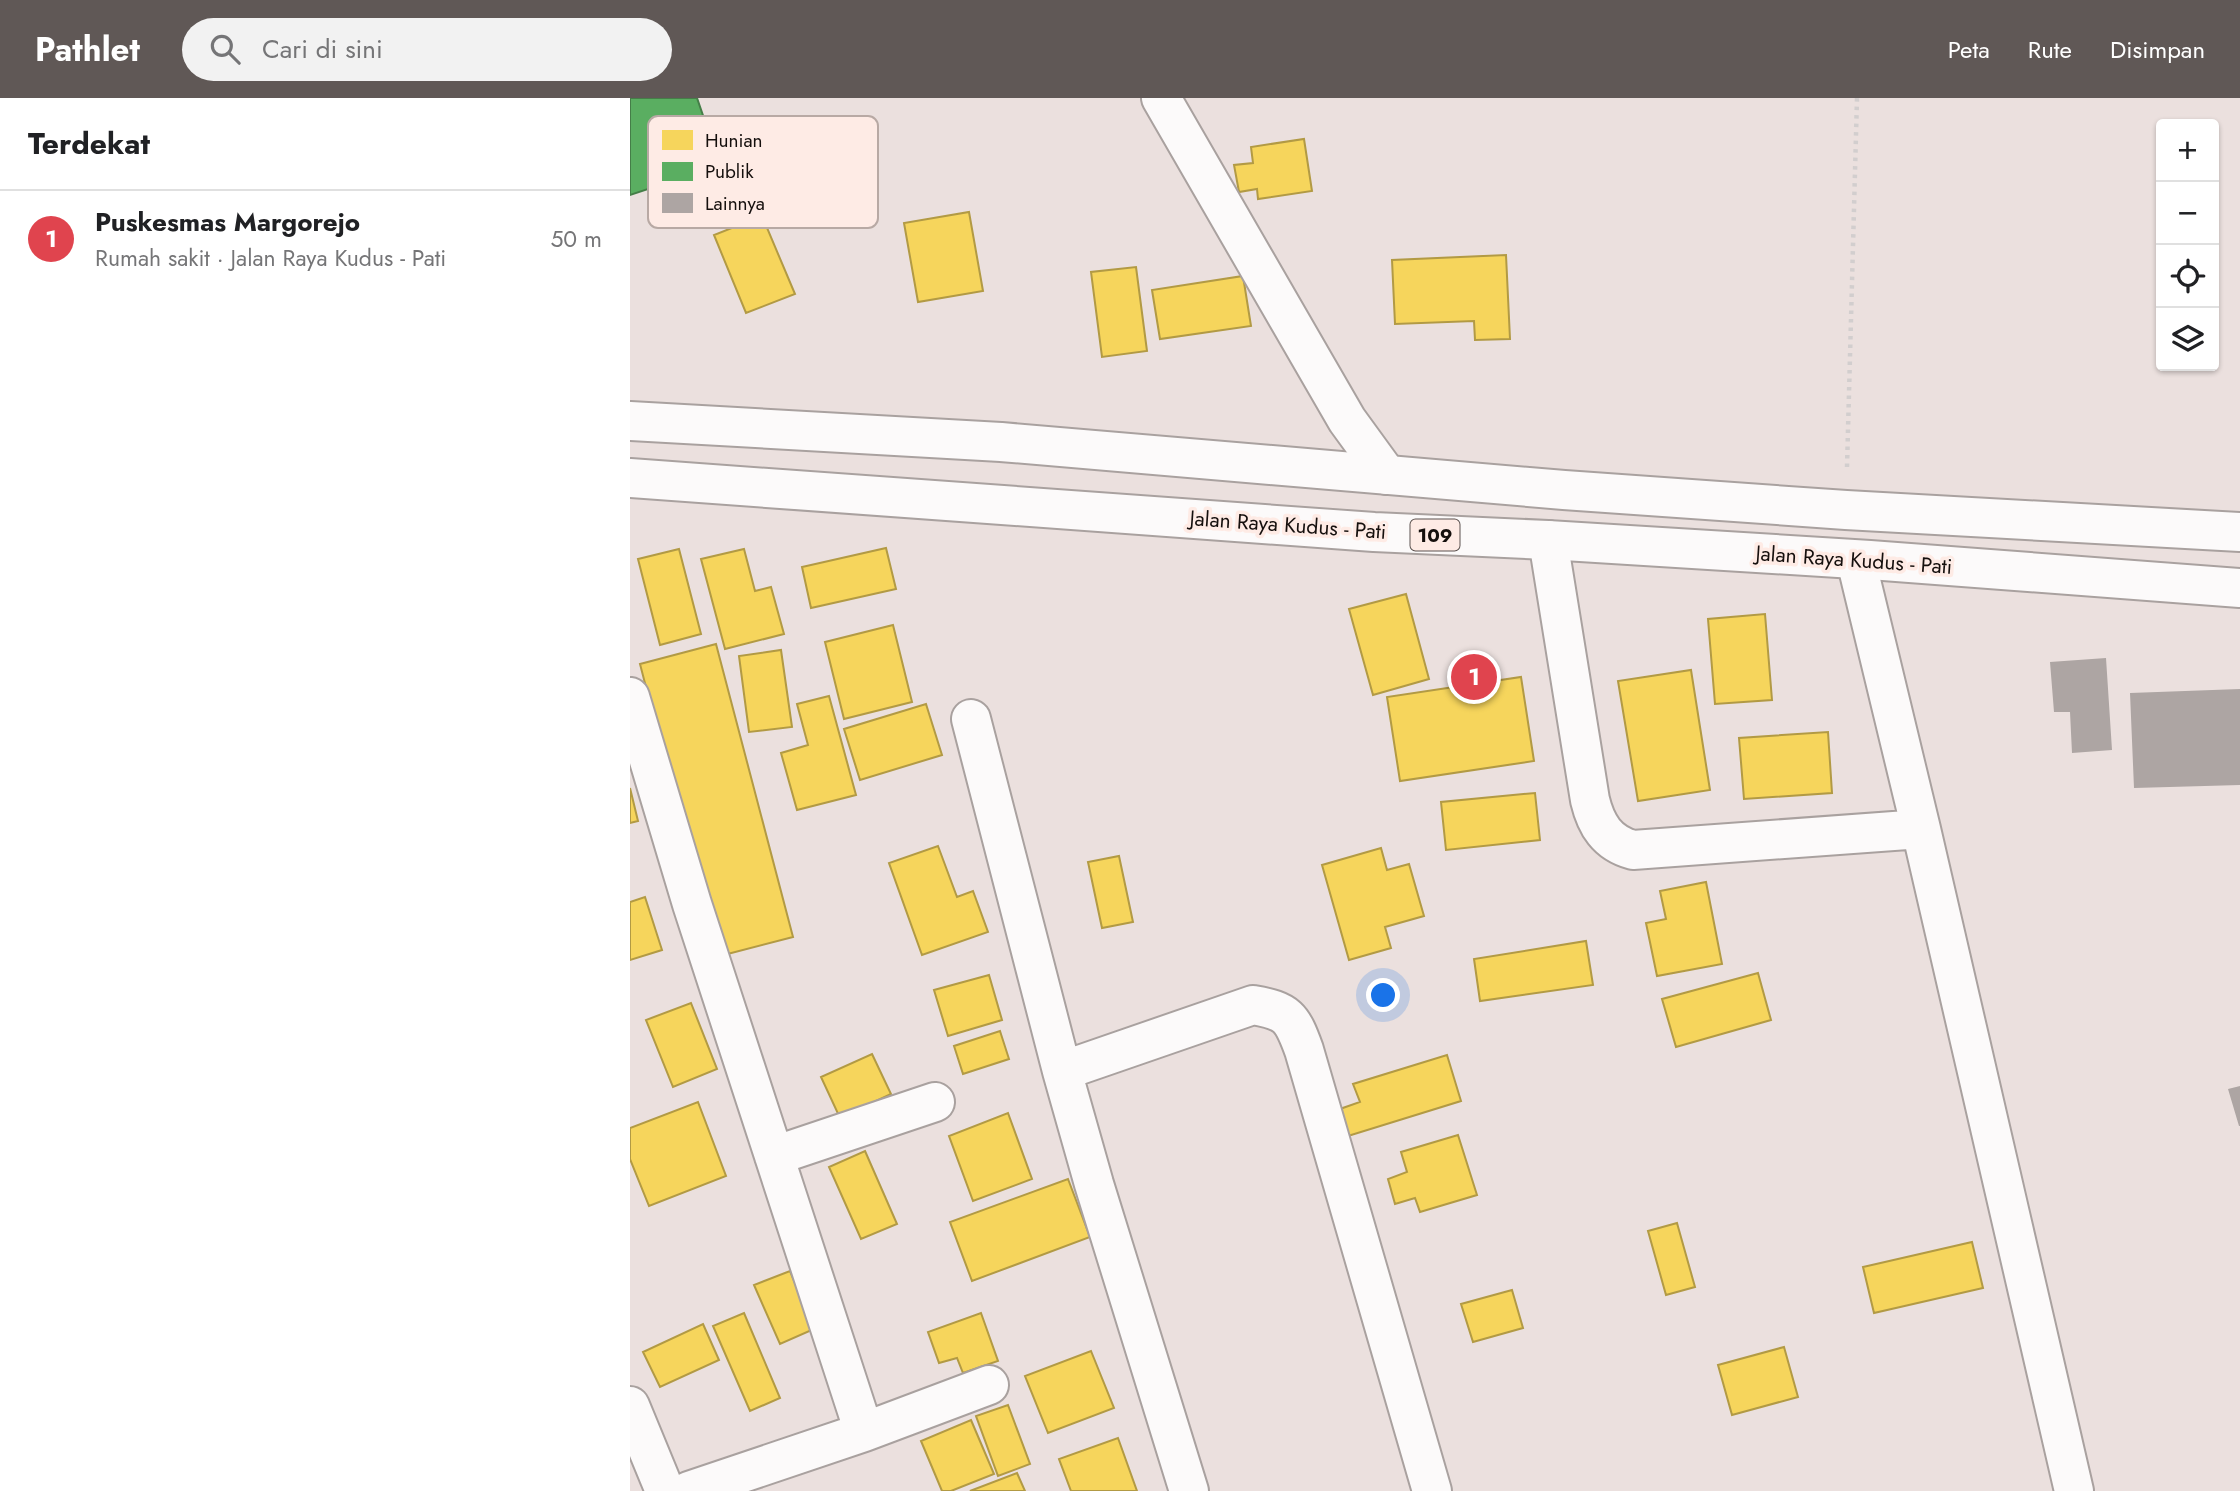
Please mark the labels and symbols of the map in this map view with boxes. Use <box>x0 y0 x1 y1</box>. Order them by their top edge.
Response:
legend <box>648 116 878 228</box>
text: Hunian <box>705 127 763 154</box>
text: Publik <box>705 158 754 185</box>
text: Lainnya <box>705 190 765 217</box>
street label: Jalan Raya Kudus - Pati <box>1186 503 1387 547</box>
road number: 109 <box>1410 520 1460 550</box>
street label: Jalan Raya Kudus - Pati <box>1752 538 1953 582</box>
pin: 1 <box>1451 651 1497 703</box>
your location <box>1366 978 1400 1012</box>

